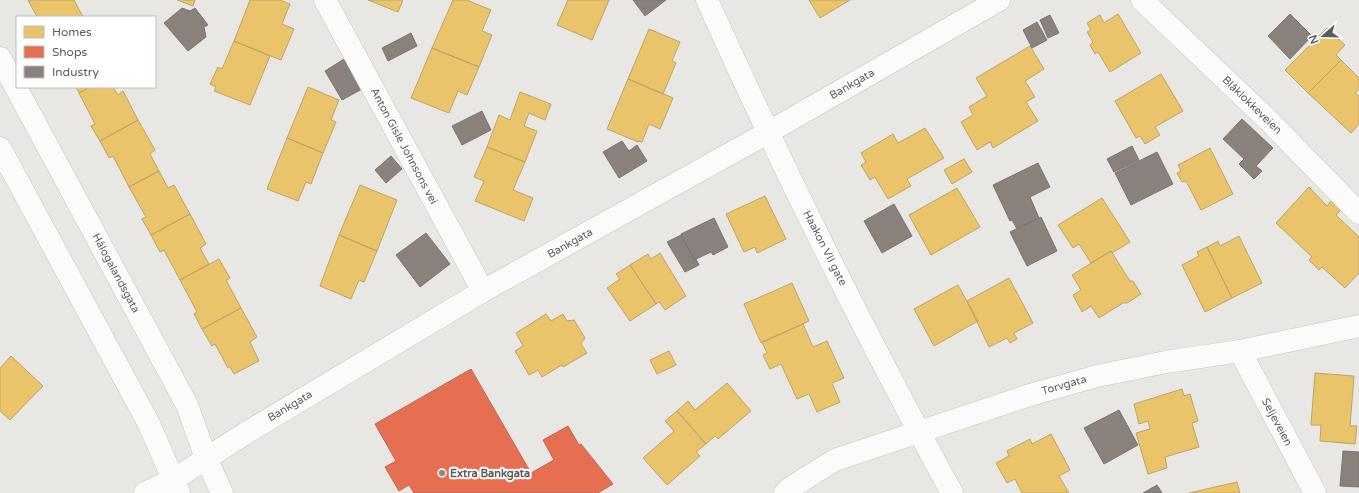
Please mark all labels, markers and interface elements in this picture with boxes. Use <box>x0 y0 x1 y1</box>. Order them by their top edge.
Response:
legend <box>16 16 156 88</box>
north arrow <box>1303 16 1343 56</box>
text: Homes <box>52 25 92 39</box>
text: N <box>1306 33 1322 46</box>
text: Shops <box>52 45 87 59</box>
text: Industry <box>52 65 99 79</box>
street label: Bankgata <box>827 66 877 102</box>
street label: Blåklokkeveien <box>1220 73 1284 137</box>
street label: Anton Gisle Johnsons vei <box>368 86 440 206</box>
street label: Haakon VII gate <box>800 208 850 288</box>
street label: Bankgata <box>545 225 595 261</box>
street label: Hålogalandsgata <box>90 231 142 315</box>
street label: Torvgata <box>1040 372 1088 398</box>
street label: Bankgata <box>265 388 315 424</box>
street label: Seljeveien <box>1259 396 1295 448</box>
place label: Extra Bankgata <box>450 467 530 481</box>
marker: Extra Bankgata <box>437 468 447 478</box>

